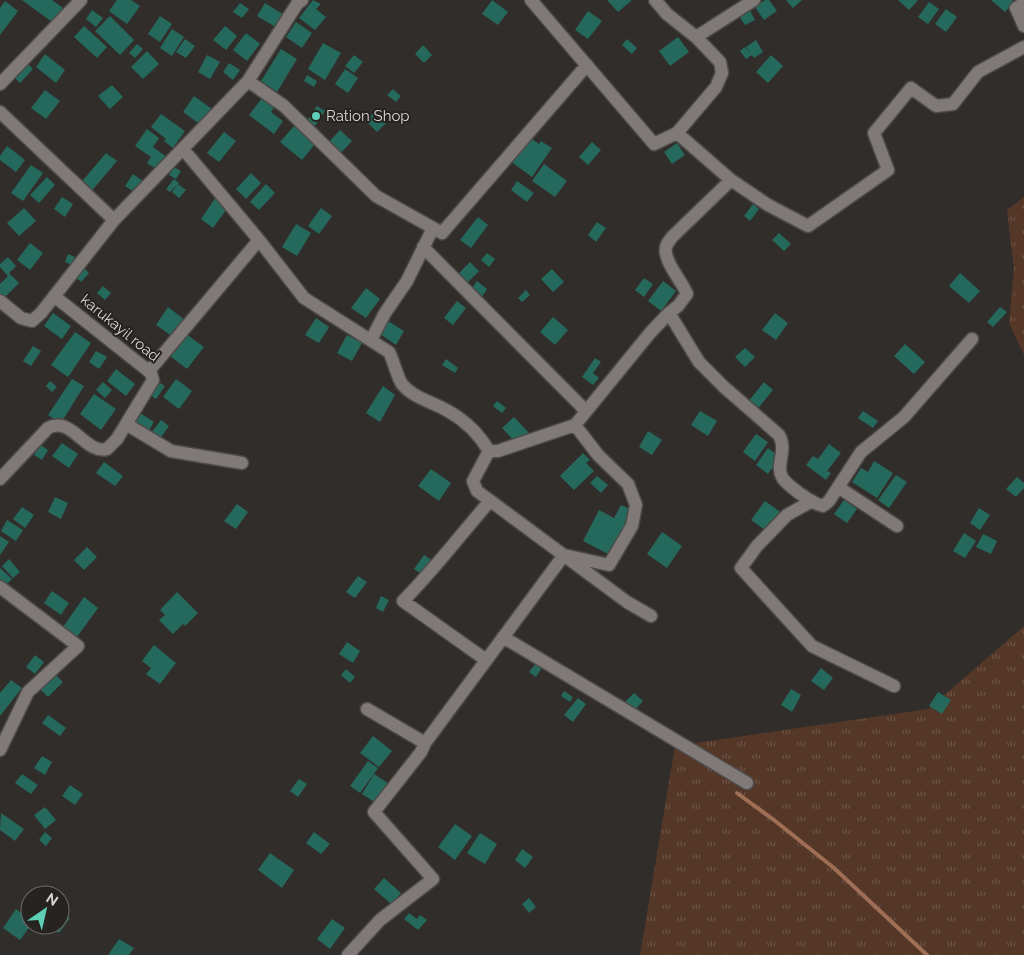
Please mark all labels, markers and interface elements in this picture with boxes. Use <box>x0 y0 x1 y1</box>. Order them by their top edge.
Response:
place label: Ration Shop <box>326 107 410 125</box>
marker: Ration Shop <box>310 110 322 122</box>
street label: karukayil road <box>77 291 163 365</box>
north arrow <box>20 885 70 935</box>
text: N <box>43 890 61 909</box>

